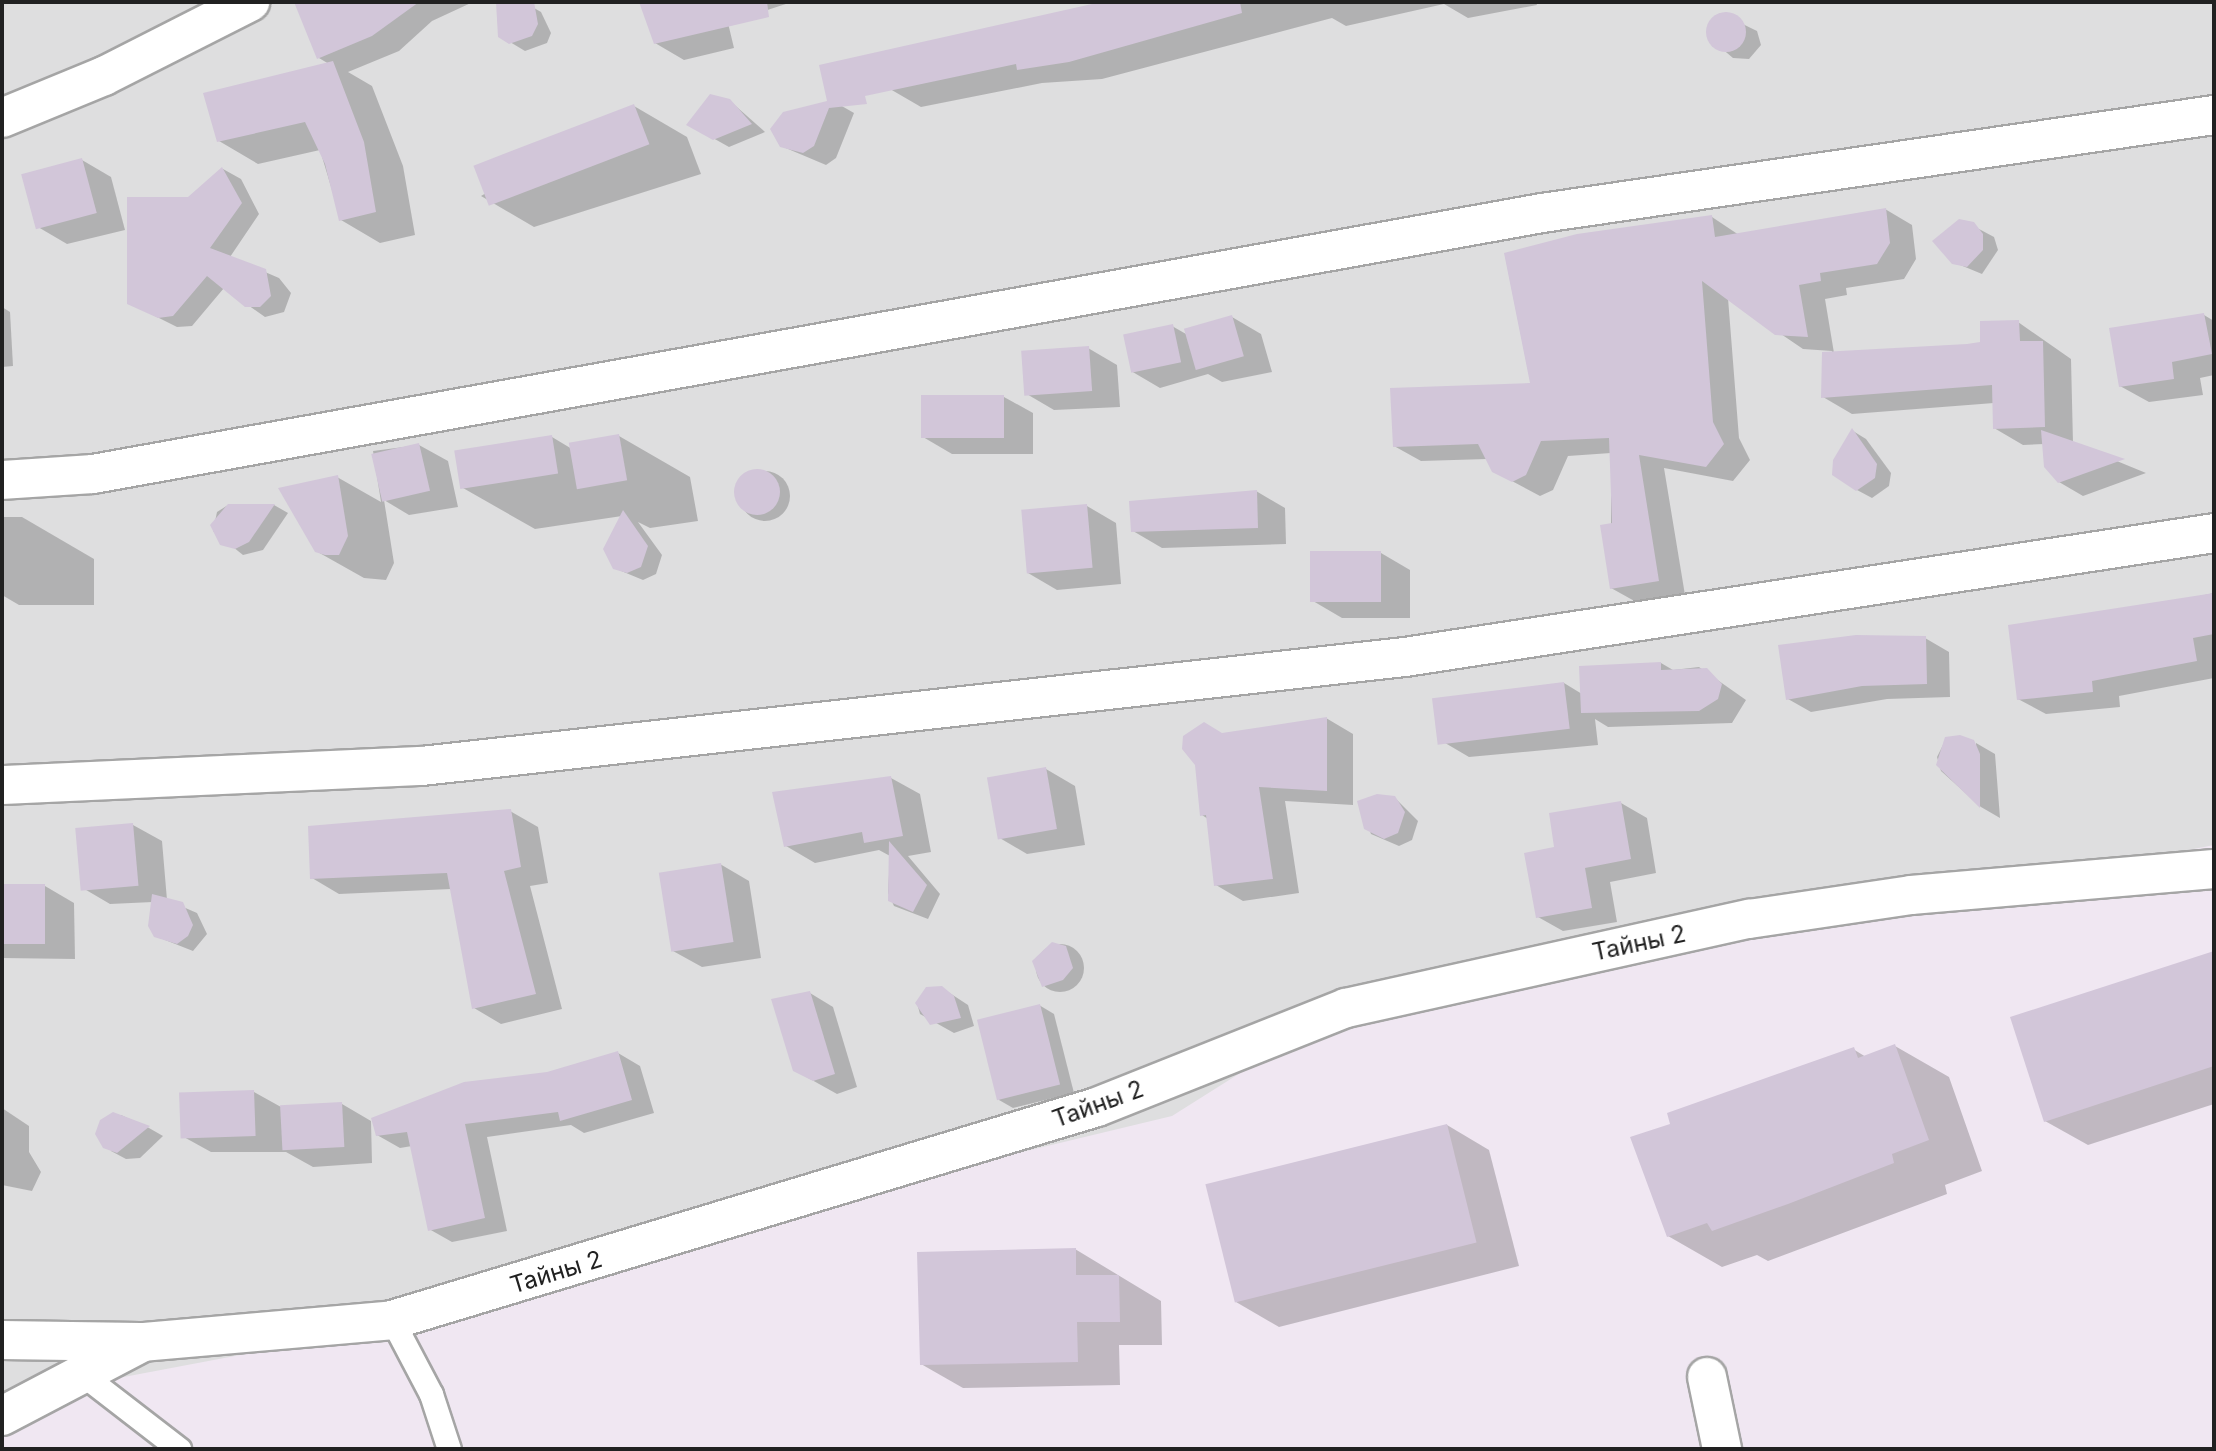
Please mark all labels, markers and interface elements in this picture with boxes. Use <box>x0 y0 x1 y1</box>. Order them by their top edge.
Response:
street label: Тайны 2 <box>1590 919 1688 967</box>
street label: Тайны 2 <box>1049 1074 1147 1134</box>
street label: Тайны 2 <box>507 1244 605 1300</box>

